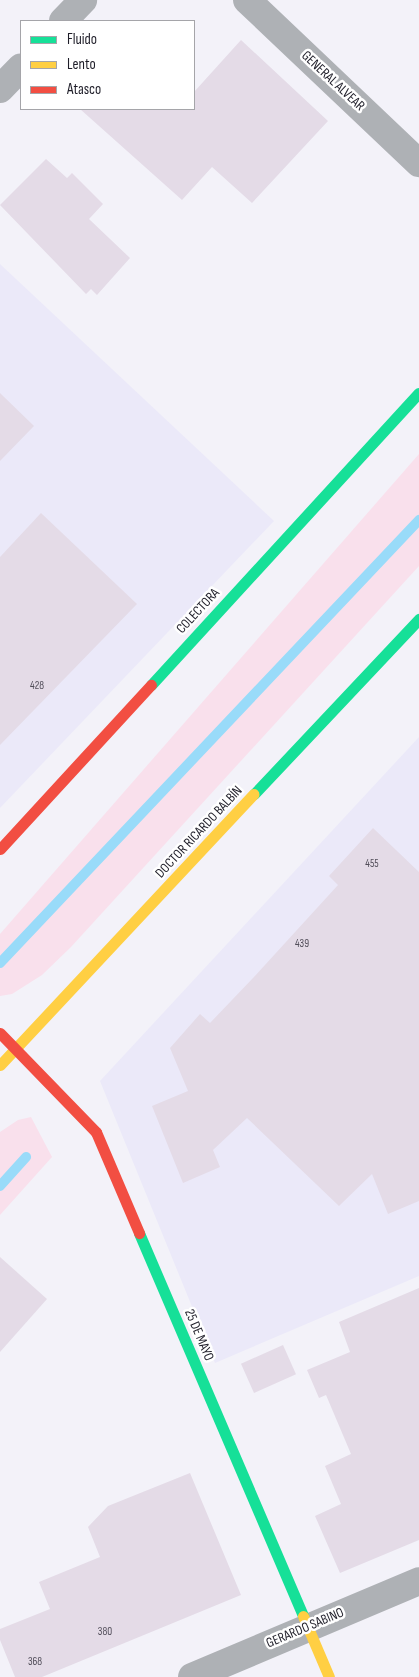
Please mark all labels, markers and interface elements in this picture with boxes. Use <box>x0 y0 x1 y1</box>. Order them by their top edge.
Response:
legend <box>20 20 195 110</box>
text: Fluido <box>67 30 97 49</box>
street label: GENERAL ALVEAR <box>298 47 368 115</box>
text: Lento <box>67 55 96 74</box>
text: Atasco <box>67 80 101 99</box>
street label: COLECTORA <box>173 585 223 637</box>
house number: 428 <box>30 679 44 693</box>
street label: DOCTOR RICARDO BALBÍN <box>152 783 246 881</box>
house number: 455 <box>365 857 379 871</box>
house number: 439 <box>295 937 309 951</box>
street label: 25 DE MAYO <box>181 1307 217 1363</box>
street label: GERARDO SABINO <box>264 1604 346 1652</box>
house number: 380 <box>98 1625 112 1639</box>
house number: 368 <box>28 1655 42 1669</box>

